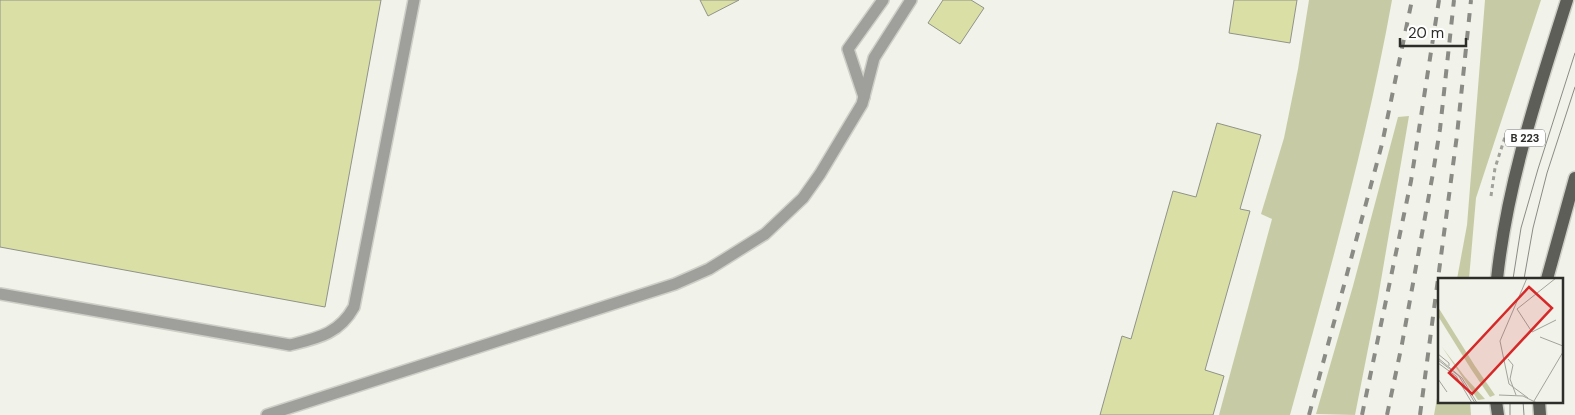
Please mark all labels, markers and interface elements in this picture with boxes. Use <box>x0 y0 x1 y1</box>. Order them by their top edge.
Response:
scale bar <box>1400 15 1466 47</box>
text: 20 m <box>1408 23 1444 43</box>
road number: B 223 <box>1505 130 1545 146</box>
inset map <box>1438 278 1562 402</box>

